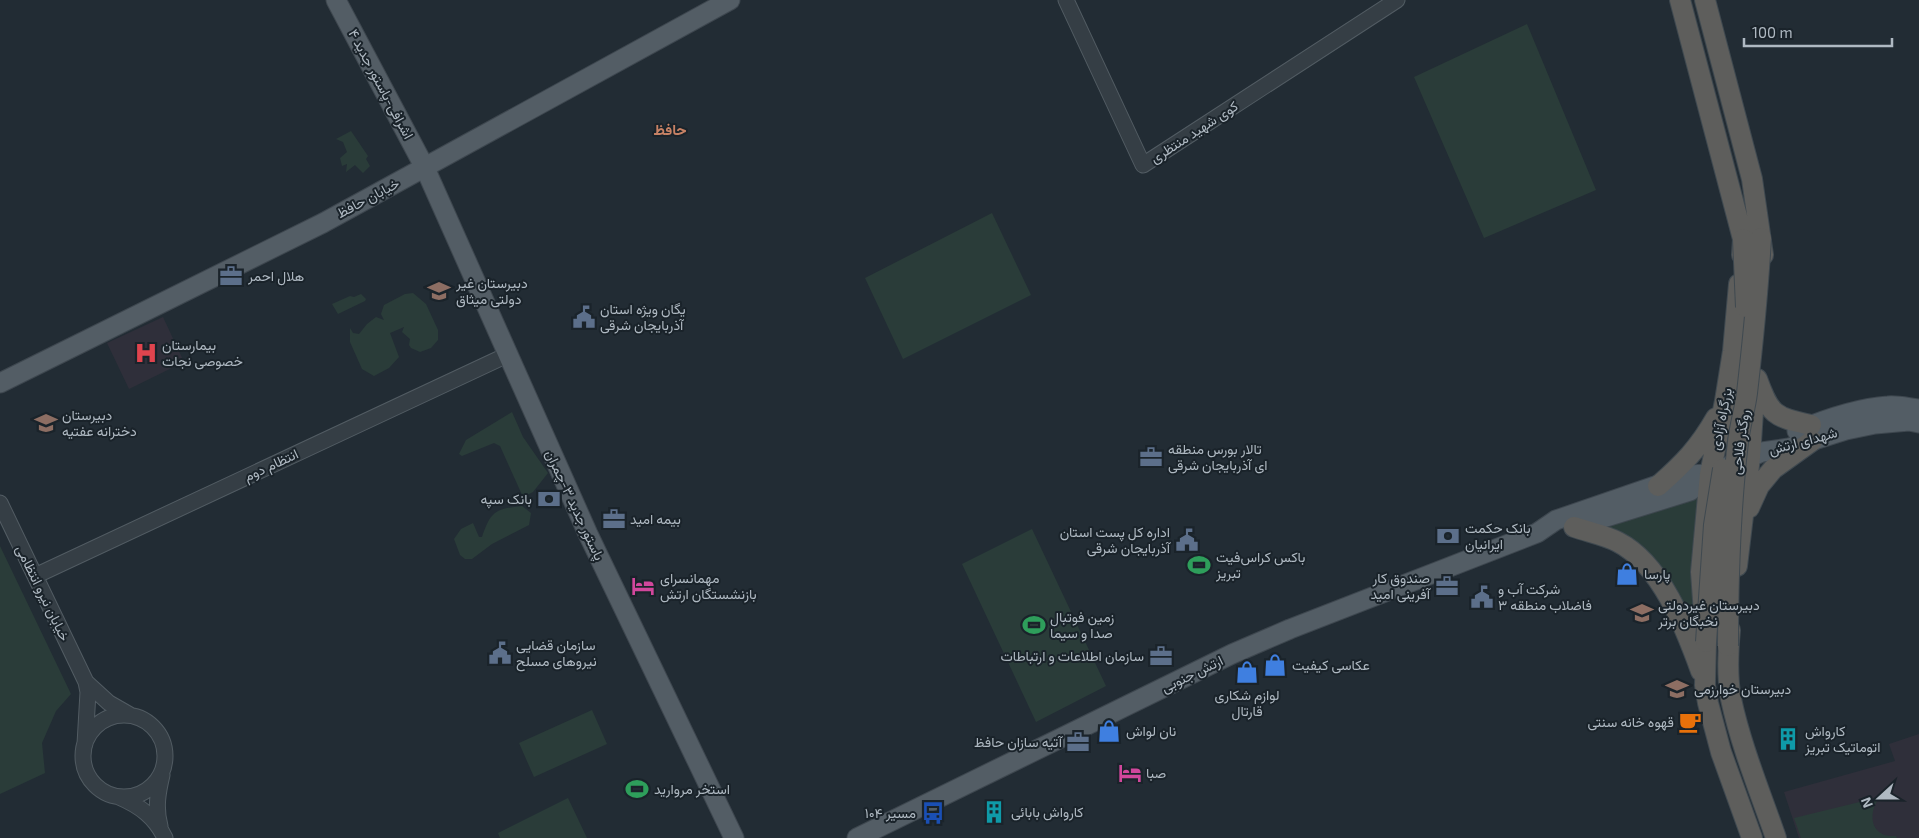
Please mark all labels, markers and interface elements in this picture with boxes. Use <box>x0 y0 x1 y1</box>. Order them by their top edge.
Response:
scale bar <box>1744 15 1892 47</box>
text: 100 m <box>1752 23 1793 41</box>
street label: اشرافی-پاستور جدید ۴ <box>344 26 418 142</box>
street label: کوی شهید منتظری <box>1147 97 1241 167</box>
district label: حافظ <box>654 120 686 138</box>
street label: خیابان حافظ <box>333 174 403 222</box>
office icon: هلال احمر <box>218 263 244 289</box>
place label: هلال احمر <box>247 267 305 286</box>
place label: دبیرستان غیر دولتی میثاق <box>455 274 528 308</box>
school or university icon: دبیرستان غیر دولتی میثاق <box>426 278 452 304</box>
place label: یگان ویژه استان آذربایجان شرقی <box>600 300 686 334</box>
public building icon: یگان ویژه استان آذربایجان شرقی <box>571 304 597 330</box>
place label: بیمارستان خصوصی نجات <box>162 336 243 370</box>
hospital icon: بیمارستان خصوصی نجات <box>133 340 159 366</box>
street label: بزرگراه آزادی <box>1706 386 1736 452</box>
place label: دبیرستان دخترانه عفتیه <box>62 406 137 440</box>
street label: روگذر فلاحی <box>1727 408 1754 476</box>
school or university icon: دبیرستان دخترانه عفتیه <box>33 410 59 436</box>
street label: شهدای ارتش <box>1767 423 1839 459</box>
place label: تالار بورس منطقه ای آذربایجان شرقی <box>1168 440 1268 474</box>
office icon: تالار بورس منطقه ای آذربایجان شرقی <box>1138 444 1164 470</box>
street label: انتظام دوم <box>241 445 301 485</box>
street label: پاستور جدید ۳-چمران <box>541 447 609 564</box>
bank icon: بانک سپه <box>536 486 562 512</box>
place label: بانک سپه <box>481 490 532 509</box>
office icon: بیمه امید <box>601 506 627 532</box>
place label: بیمه امید <box>630 510 681 528</box>
place label: بانک حکمت ایرانیان <box>1465 519 1531 553</box>
place label: اداره کل پست استان آذربایجان شرقی <box>1060 523 1172 557</box>
bank icon: بانک حکمت ایرانیان <box>1435 523 1461 549</box>
public building icon: اداره کل پست استان آذربایجان شرقی <box>1174 527 1200 553</box>
street label: خیابان نیرو انتظامی <box>12 542 74 644</box>
place label: باکس کراس‌فیت تبریز <box>1215 548 1305 582</box>
sports icon: باکس کراس‌فیت تبریز <box>1186 552 1212 578</box>
shop icon: پارسا <box>1614 561 1640 587</box>
place label: پارسا <box>1644 565 1670 584</box>
place label: مهمانسرای بازنشستگان ارتش <box>660 569 757 603</box>
place label: صندوق کار آفرینی امید <box>1370 569 1432 603</box>
hotel icon: مهمانسرای بازنشستگان ارتش <box>630 573 656 599</box>
office icon: صندوق کار آفرینی امید <box>1434 573 1460 599</box>
place label: شرکت آب و فاضلاب منطقه ۳ <box>1498 580 1592 614</box>
public building icon: شرکت آب و فاضلاب منطقه ۳ <box>1469 584 1495 610</box>
place label: دبیرستان غیردولتی نخبگان برتر <box>1657 596 1760 630</box>
school or university icon: دبیرستان غیردولتی نخبگان برتر <box>1629 600 1655 626</box>
place label: زمین فوتبال صدا و سیما <box>1050 608 1115 642</box>
sports icon: زمین فوتبال صدا و سیما <box>1021 612 1047 638</box>
place label: سازمان قضایی نیروهای مسلح <box>516 636 597 672</box>
public building icon: سازمان قضایی نیروهای مسلح <box>487 640 513 666</box>
office icon: سازمان اطلاعات و ارتباطات <box>1148 643 1174 669</box>
place label: سازمان اطلاعات و ارتباطات <box>1000 647 1144 665</box>
street label: ارتش جنوبی <box>1158 651 1226 697</box>
shop icon: عکاسی کیفیت <box>1262 652 1288 678</box>
place label: عکاسی کیفیت <box>1292 656 1370 674</box>
shop icon: لوازم شکاری قارتال <box>1234 659 1260 685</box>
school or university icon: دبیرستان خوارزمی <box>1664 676 1690 702</box>
place label: دبیرستان خوارزمی <box>1694 680 1792 698</box>
place label: لوازم شکاری قارتال <box>1214 686 1280 721</box>
cafe icon: قهوه خانه سنتی <box>1677 709 1703 735</box>
place label: قهوه خانه سنتی <box>1587 713 1674 731</box>
shop icon: نان لواش <box>1096 718 1122 744</box>
place label: نان لواش <box>1126 722 1176 740</box>
place label: کارواش اتوماتیک تبریز <box>1804 722 1880 756</box>
building icon: کارواش اتوماتیک تبریز <box>1775 726 1801 752</box>
office icon: آتیه سازان حافظ <box>1065 729 1091 755</box>
place label: آتیه سازان حافظ <box>974 733 1064 751</box>
hotel icon: صبا <box>1117 760 1143 786</box>
place label: صبا <box>1146 764 1167 782</box>
north arrow <box>1854 773 1904 823</box>
sports icon: استخر مروارید <box>624 776 650 802</box>
place label: استخر مروارید <box>654 780 730 798</box>
text: N <box>1857 795 1876 811</box>
building icon: کارواش بابائی <box>981 799 1007 825</box>
bus stop icon: مسیر ۱۰۴ <box>920 800 946 826</box>
place label: کارواش بابائی <box>1011 803 1084 821</box>
place label: مسیر ۱۰۴ <box>865 804 916 822</box>

